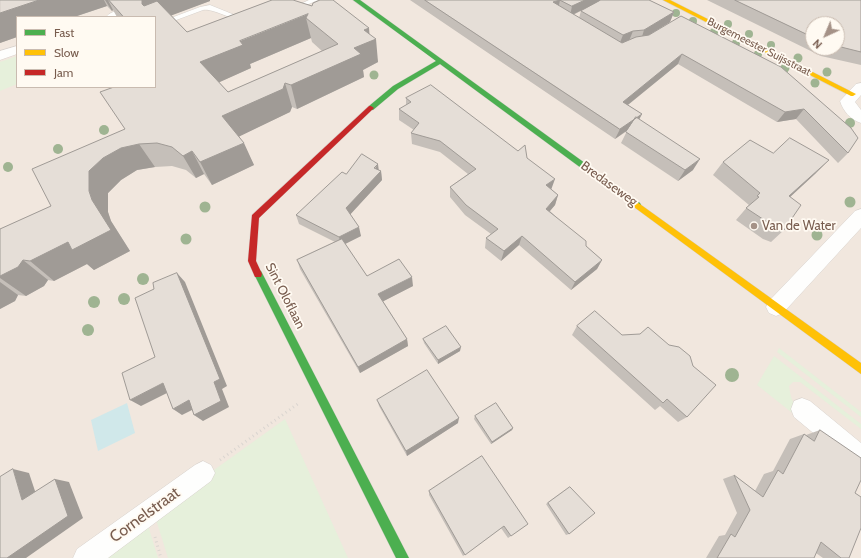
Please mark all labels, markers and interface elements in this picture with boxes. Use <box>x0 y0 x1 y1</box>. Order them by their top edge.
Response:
street label: Burgemeester Suijsstraat <box>705 15 813 79</box>
legend <box>16 16 156 88</box>
north arrow <box>805 16 845 56</box>
text: Fast <box>54 25 74 40</box>
text: N <box>810 36 825 52</box>
text: Slow <box>54 45 79 60</box>
text: Jam <box>54 65 73 80</box>
street label: Bredaseweg <box>578 158 640 210</box>
place label: Van de Water <box>762 218 836 234</box>
marker: Van de Water <box>749 221 759 231</box>
street label: Sint Oloflaan <box>262 260 308 332</box>
street label: Cornelstraat <box>106 483 184 547</box>

